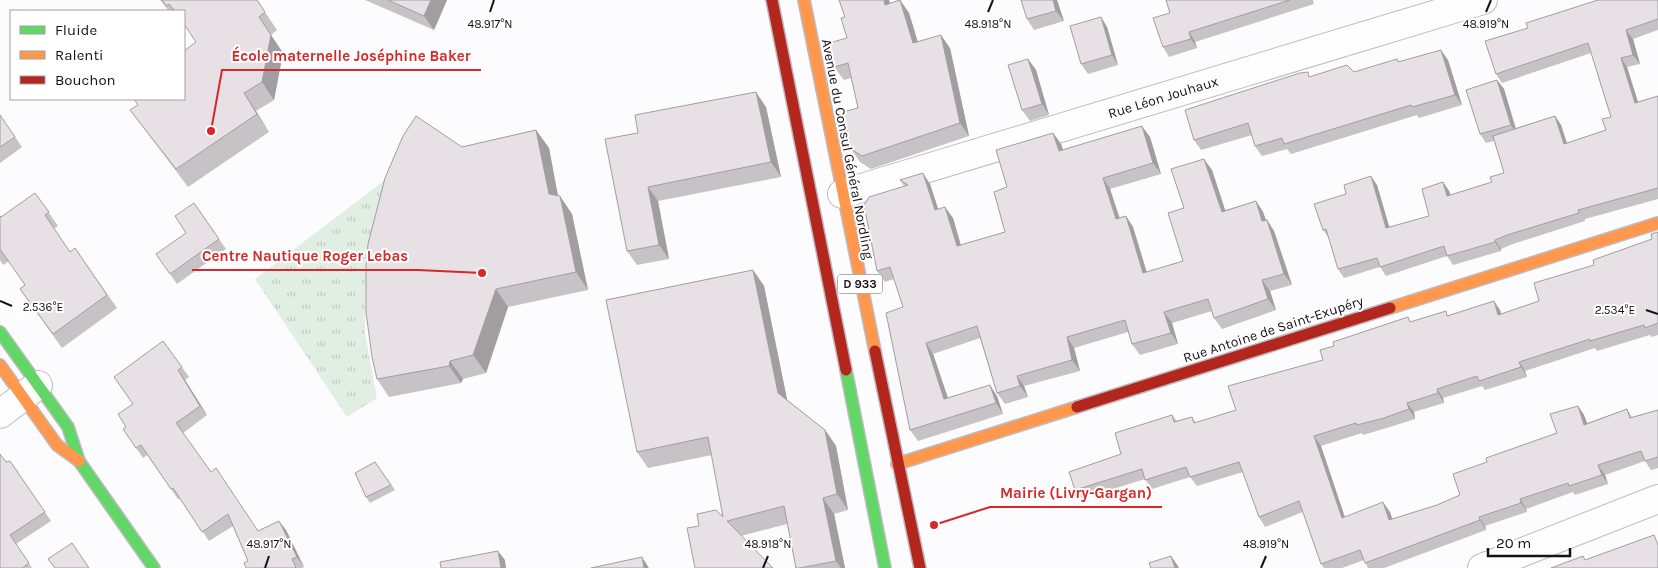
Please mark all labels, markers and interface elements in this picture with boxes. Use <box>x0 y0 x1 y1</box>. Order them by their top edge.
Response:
legend <box>10 10 185 100</box>
text: 48.917°N <box>467 17 513 31</box>
text: 48.918°N <box>965 17 1011 31</box>
text: 48.919°N <box>1463 17 1509 31</box>
text: Fluide <box>55 21 97 39</box>
street label: Avenue du Consul Général Nordling <box>818 37 877 261</box>
callout: École maternelle Joséphine Baker <box>222 40 481 70</box>
text: Ralenti <box>55 46 104 64</box>
text: École maternelle Joséphine Baker <box>231 46 471 65</box>
text: Bouchon <box>55 71 116 89</box>
street label: Rue Léon Jouhaux <box>1106 73 1220 122</box>
callout: Centre Nautique Roger Lebas <box>192 240 418 270</box>
text: Centre Nautique Roger Lebas <box>202 247 408 265</box>
road number: D 933 <box>838 274 882 294</box>
street label: Rue Antoine de Saint-Exupéry <box>1181 292 1366 367</box>
text: 2.536°E <box>23 300 63 314</box>
text: 2.534°E <box>1595 303 1635 317</box>
callout: Mairie (Livry-Gargan) <box>990 477 1162 507</box>
text: Mairie (Livry-Gargan) <box>1000 484 1152 502</box>
scale bar <box>1488 526 1570 558</box>
text: 20 m <box>1496 534 1531 552</box>
text: 48.917°N <box>246 537 292 551</box>
text: 48.918°N <box>745 537 791 551</box>
text: 48.919°N <box>1243 537 1289 551</box>

